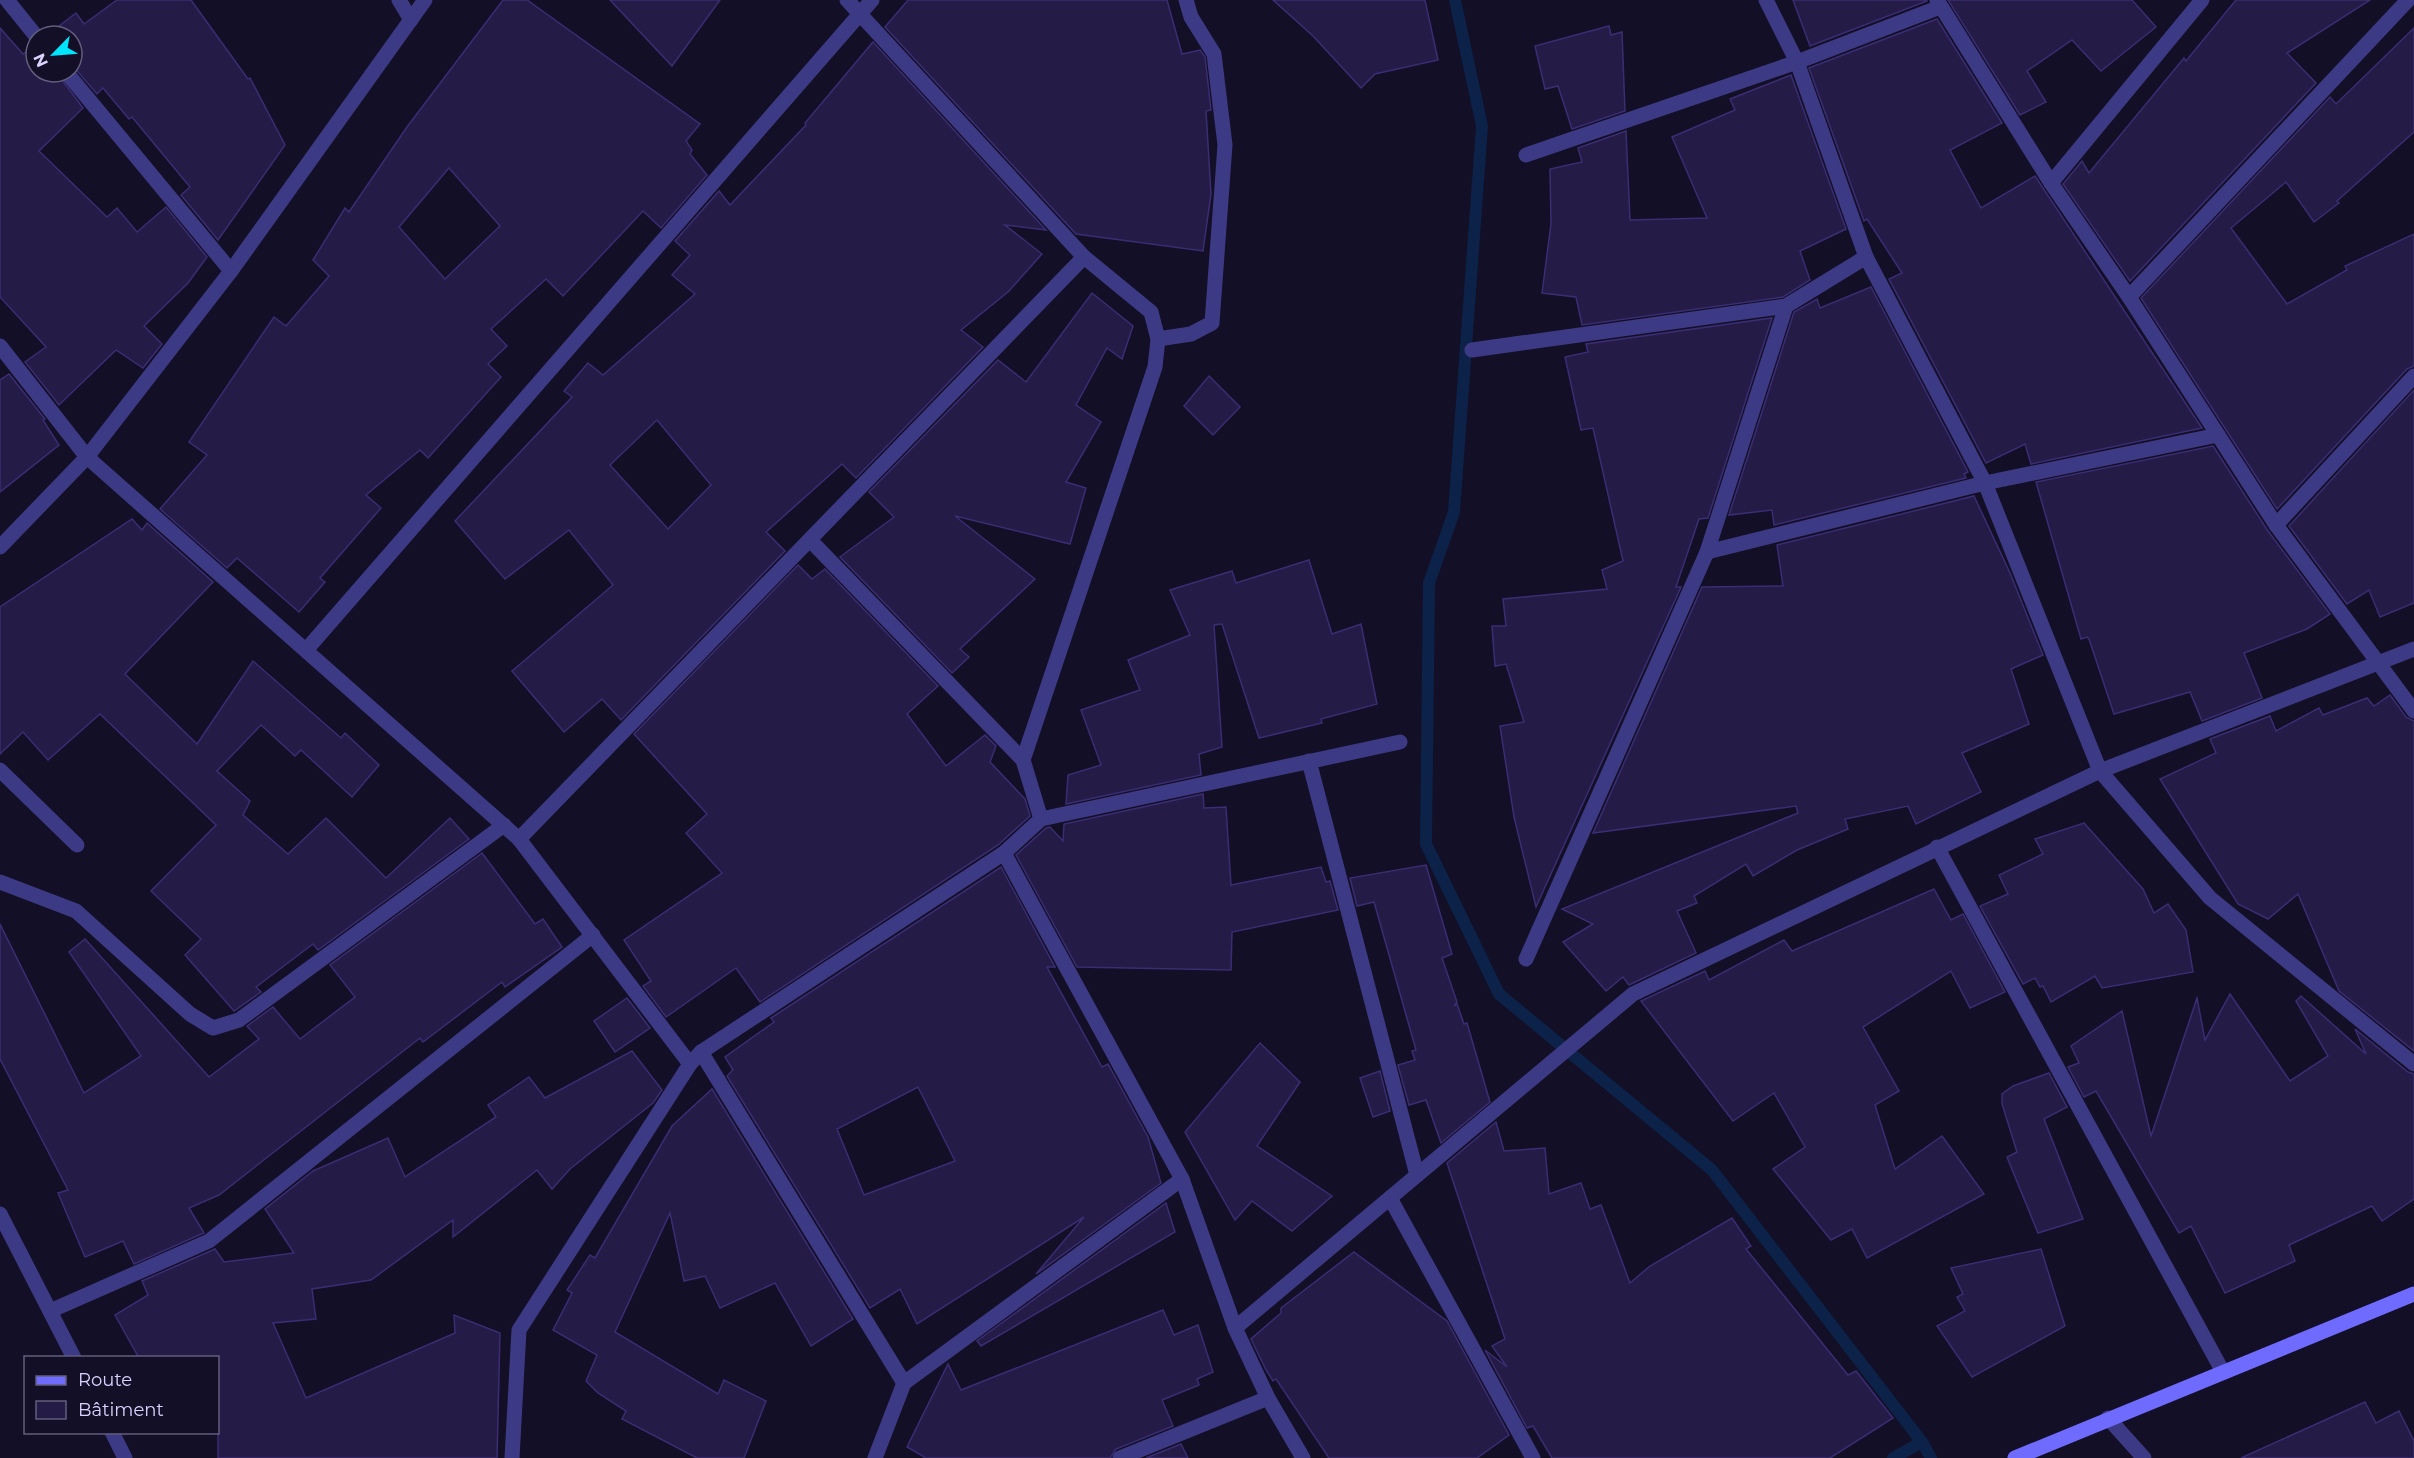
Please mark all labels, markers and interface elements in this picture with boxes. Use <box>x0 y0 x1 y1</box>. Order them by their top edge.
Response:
north arrow <box>24 24 84 84</box>
text: N <box>30 50 52 70</box>
legend <box>24 1356 219 1434</box>
text: Route <box>78 1369 132 1391</box>
text: Bâtiment <box>78 1399 164 1421</box>

